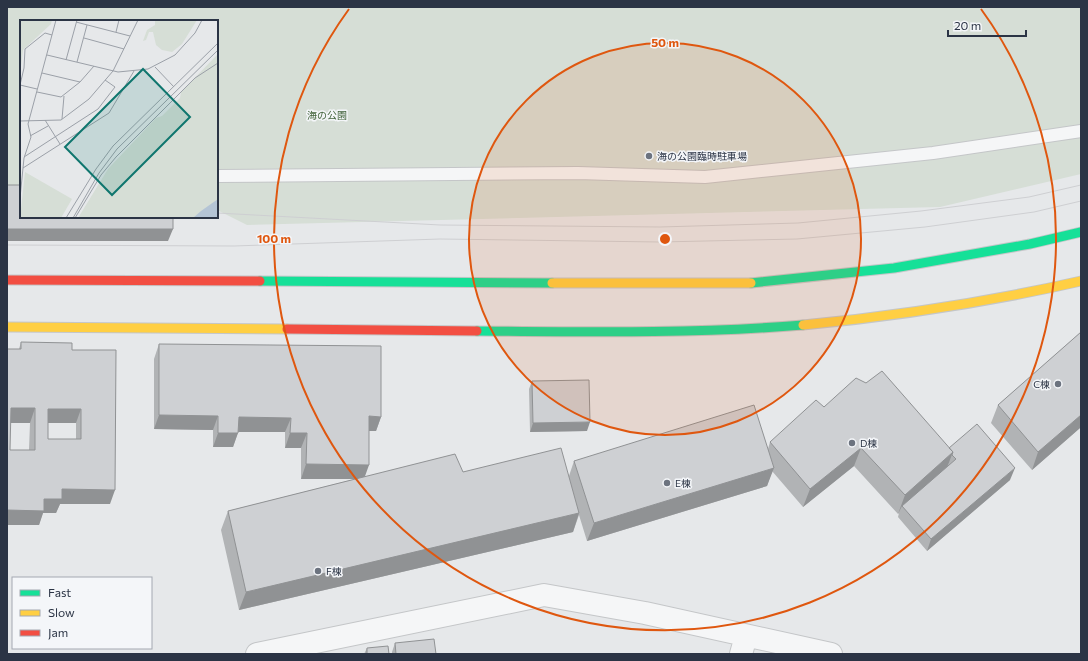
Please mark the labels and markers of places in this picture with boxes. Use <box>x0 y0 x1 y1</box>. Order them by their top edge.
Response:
place label: 海の公園臨時駐車場 <box>657 150 747 162</box>
marker: 海の公園臨時駐車場 <box>644 151 654 161</box>
centre of rings <box>658 232 672 246</box>
place label: C棟 <box>1033 378 1050 390</box>
marker: C棟 <box>1053 379 1063 389</box>
place label: D棟 <box>860 437 877 449</box>
marker: D棟 <box>847 438 857 448</box>
place label: E棟 <box>675 477 691 489</box>
marker: E棟 <box>662 478 672 488</box>
place label: F棟 <box>326 565 342 577</box>
marker: F棟 <box>313 566 323 576</box>

